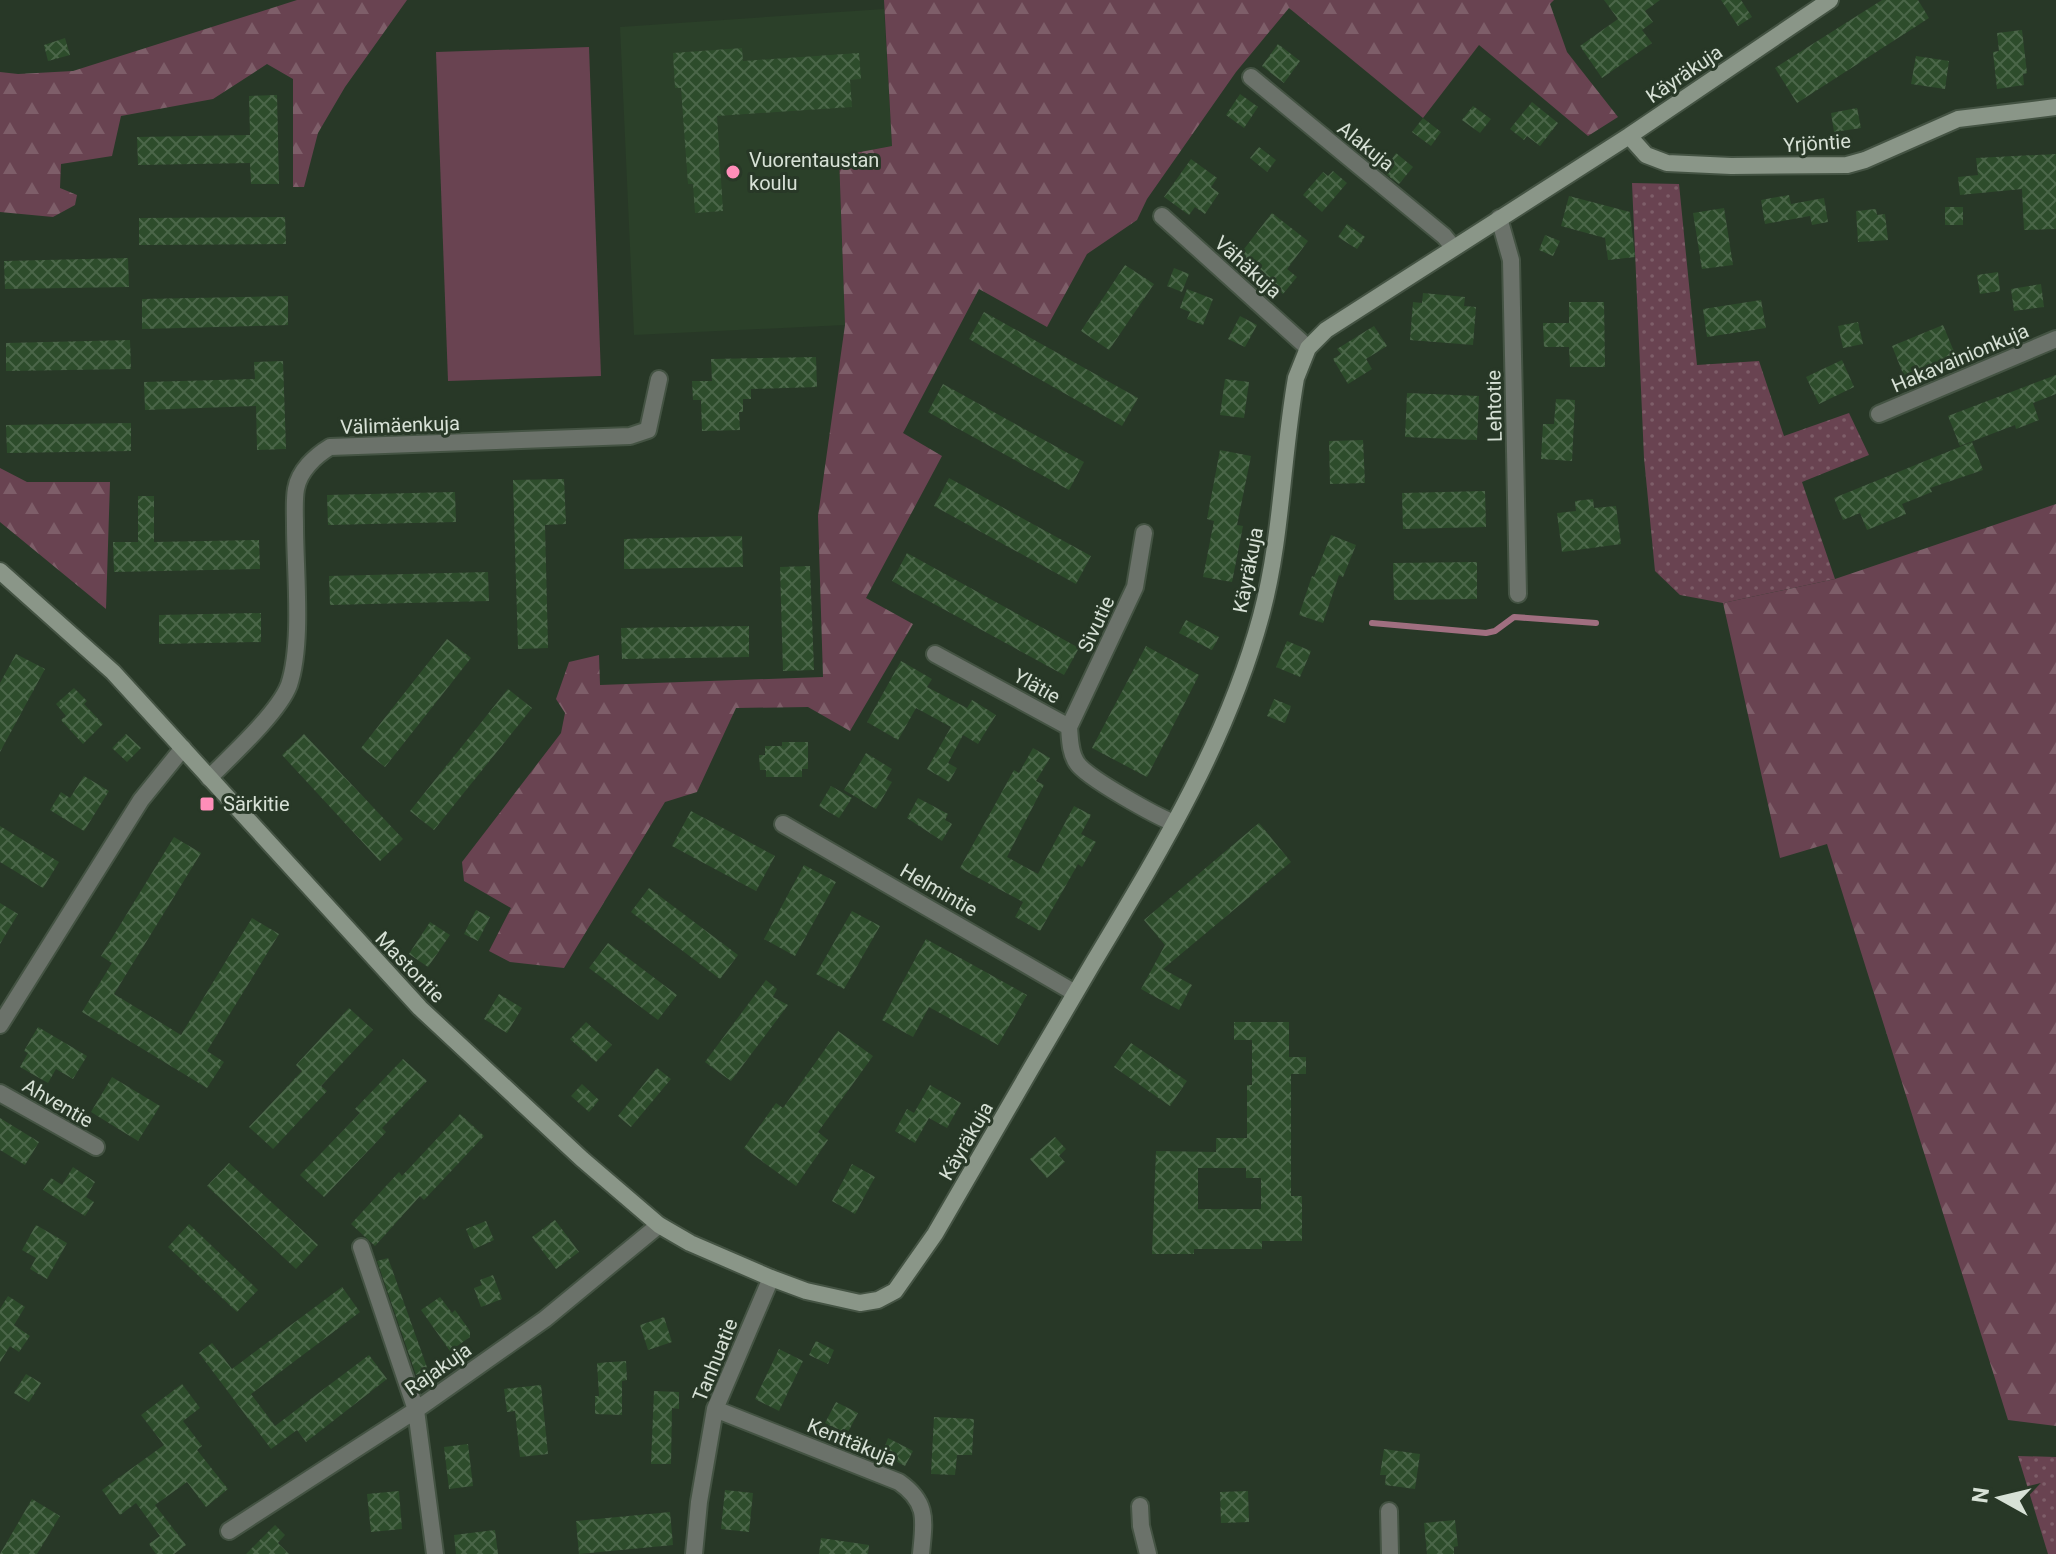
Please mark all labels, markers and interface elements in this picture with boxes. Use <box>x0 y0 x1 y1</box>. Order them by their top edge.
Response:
street label: Käyräkuja <box>1641 40 1727 108</box>
street label: Alakuja <box>1333 116 1399 176</box>
street label: Yrjöntie <box>1782 129 1852 157</box>
place label: Vuorentaustan koulu <box>749 148 879 195</box>
marker: Vuorentaustan koulu <box>724 163 742 181</box>
street label: Vähäkuja <box>1210 231 1286 303</box>
street label: Hakavainionkuja <box>1888 318 2032 398</box>
street label: Lehtotie <box>1481 370 1507 442</box>
street label: Välimäenkuja <box>340 411 460 439</box>
street label: Käyräkuja <box>1228 525 1268 615</box>
street label: Sivutie <box>1073 592 1119 656</box>
street label: Ylätie <box>1009 663 1065 709</box>
place label: Särkitie <box>223 792 290 816</box>
marker: Särkitie <box>198 795 216 813</box>
street label: Helmintie <box>896 858 982 922</box>
street label: Mastontie <box>370 926 450 1008</box>
street label: Ahventie <box>19 1073 97 1133</box>
street label: Käyräkuja <box>934 1097 998 1185</box>
street label: Tanhuatie <box>687 1315 743 1405</box>
street label: Rajakuja <box>400 1337 476 1401</box>
street label: Kenttäkuja <box>804 1413 900 1471</box>
north arrow <box>1960 1458 2040 1538</box>
text: N <box>1967 1486 1994 1505</box>

